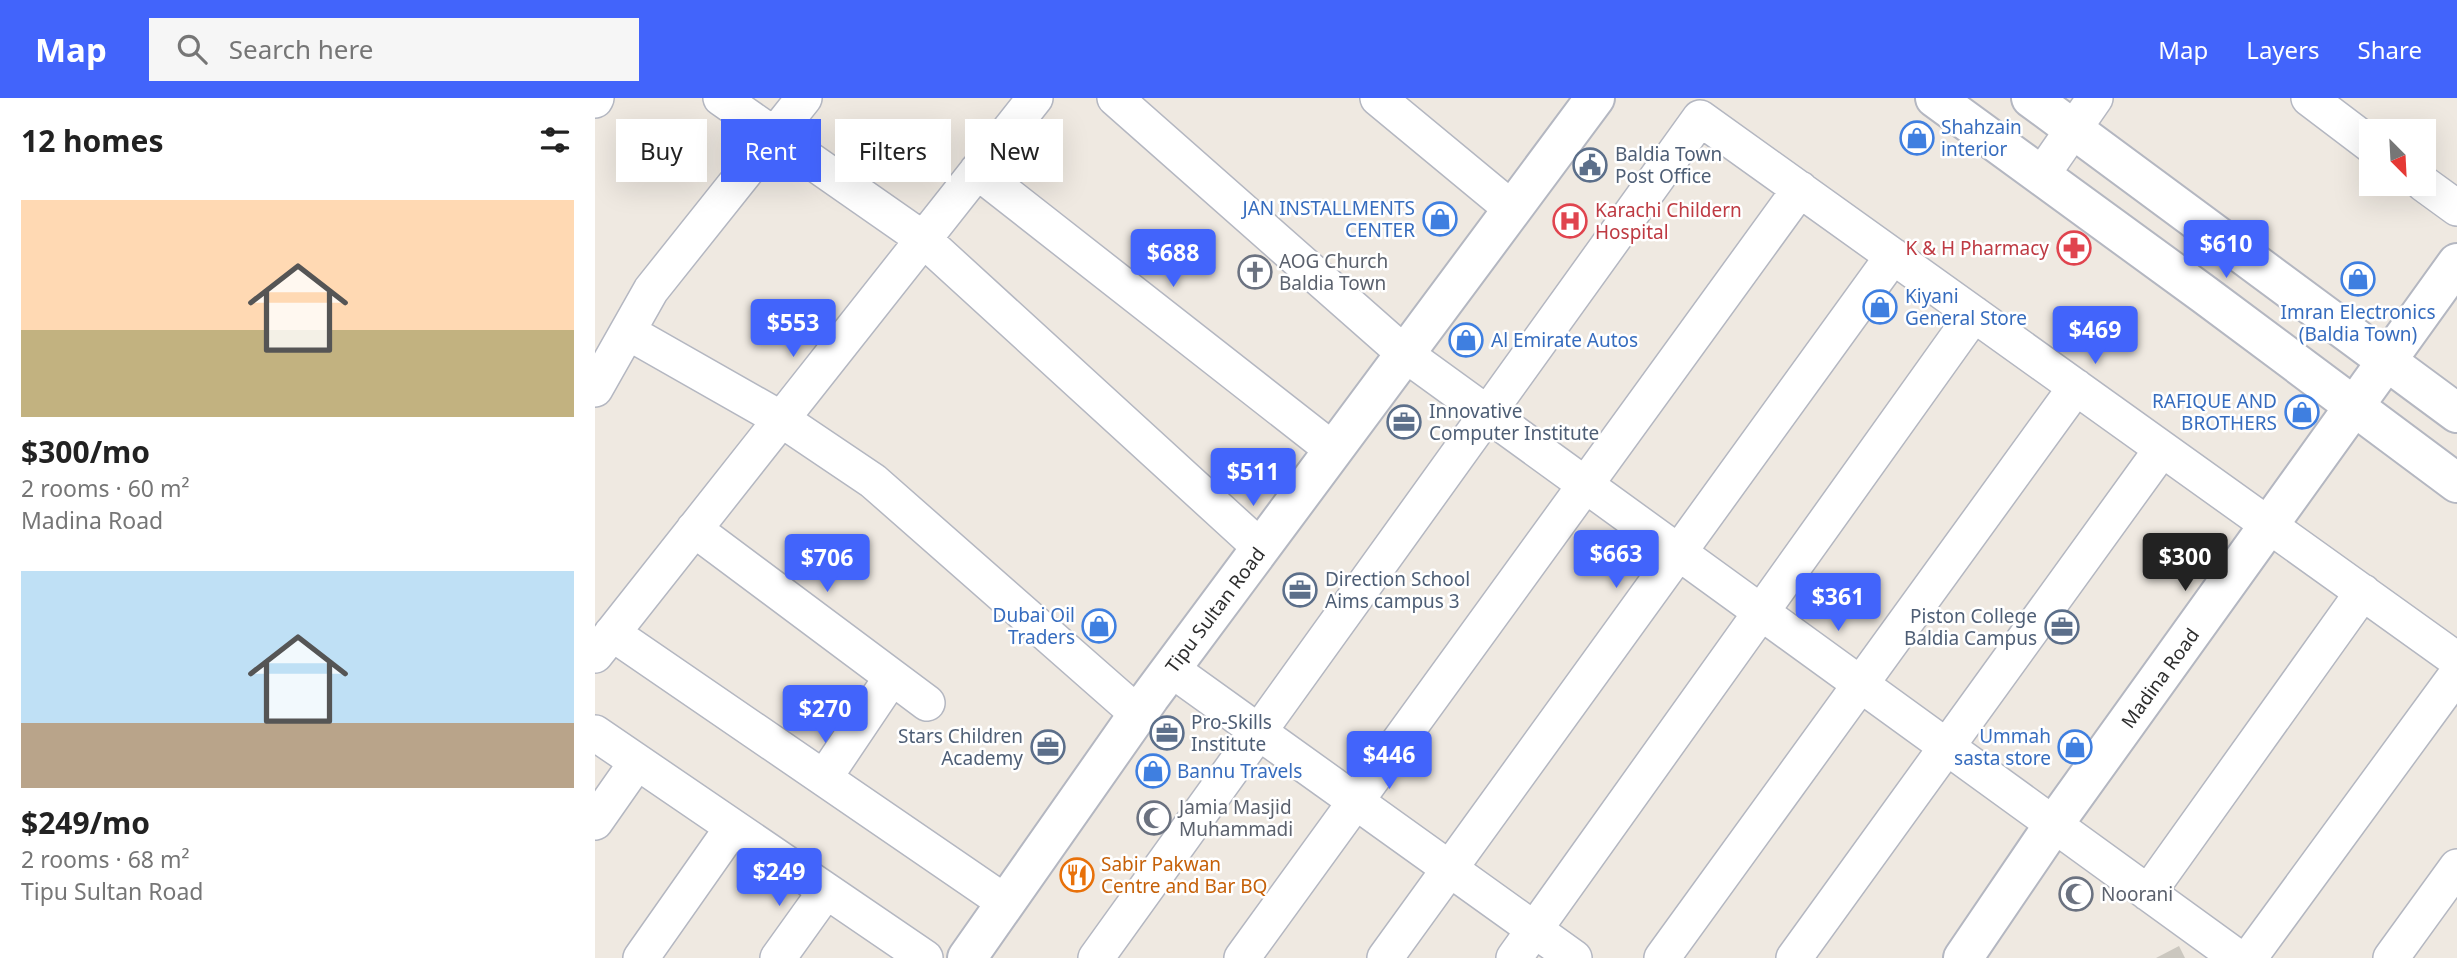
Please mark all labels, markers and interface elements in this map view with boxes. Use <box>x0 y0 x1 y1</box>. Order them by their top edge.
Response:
search box <box>149 18 639 81</box>
text: Map <box>35 27 107 72</box>
icon: search <box>173 30 211 68</box>
text: Search here <box>229 31 373 67</box>
text: Map <box>2158 33 2208 66</box>
text: Layers <box>2246 33 2320 66</box>
text: Share <box>2358 33 2422 66</box>
place label: Shahzain interior <box>1941 114 2022 162</box>
chip: Buy <box>616 119 707 182</box>
chip: Rent <box>721 119 821 182</box>
chip: Filters <box>835 119 951 182</box>
chip: New <box>965 119 1063 182</box>
shop icon: Shahzain interior <box>1898 119 1936 157</box>
north arrow <box>2359 119 2436 196</box>
map controls <box>2359 119 2436 196</box>
text: 12 homes <box>21 120 164 161</box>
icon: filters <box>536 121 574 159</box>
place label: Baldia Town Post Office <box>1615 141 1722 189</box>
public building icon: Baldia Town Post Office <box>1571 146 1609 184</box>
place label: JAN INSTALLMENTS CENTER <box>1240 195 1415 243</box>
place label: Karachi Childern Hospital <box>1595 197 1742 245</box>
shop icon: JAN INSTALLMENTS CENTER <box>1421 200 1459 238</box>
hospital icon: Karachi Childern Hospital <box>1551 202 1589 240</box>
pin: $610 <box>2185 220 2267 280</box>
text: $610 <box>2200 227 2252 259</box>
pharmacy icon: K & H Pharmacy <box>2055 229 2093 267</box>
pin: $688 <box>1132 230 1214 289</box>
place label: K & H Pharmacy <box>1905 235 2049 261</box>
text: $688 <box>1147 236 1199 268</box>
icon: home <box>235 245 361 371</box>
place label: AOG Church Baldia Town <box>1279 248 1388 296</box>
church icon: AOG Church Baldia Town <box>1236 253 1274 291</box>
shop icon: Imran Electronics (Baldia Town) <box>2339 260 2377 298</box>
place label: Kiyani General Store <box>1905 283 2027 331</box>
shop icon: Kiyani General Store <box>1861 288 1899 326</box>
place label: Imran Electronics (Baldia Town) <box>2280 299 2436 347</box>
pin: $553 <box>752 300 834 359</box>
text: $553 <box>767 306 819 338</box>
pin: $469 <box>2054 306 2136 366</box>
text: $469 <box>2069 313 2121 345</box>
shop icon: Al Emirate Autos <box>1447 321 1485 359</box>
place label: Al Emirate Autos <box>1491 327 1638 353</box>
place label: RAFIQUE AND BROTHERS <box>2152 388 2277 436</box>
shop icon: RAFIQUE AND BROTHERS <box>2283 393 2321 431</box>
place label: Innovative Computer Institute <box>1429 398 1599 446</box>
office icon: Innovative Computer Institute <box>1385 403 1423 441</box>
text: $300/mo <box>21 431 150 472</box>
pin: $511 <box>1212 448 1294 508</box>
text: $511 <box>1227 455 1279 487</box>
text: 2 rooms · 60 m² <box>21 472 190 504</box>
text: Madina Road <box>21 504 163 536</box>
pin: $663 <box>1575 531 1657 590</box>
pin: $300 <box>2144 533 2226 593</box>
pin: $706 <box>786 534 868 594</box>
text: $663 <box>1590 537 1642 569</box>
text: $300 <box>2159 540 2211 572</box>
text: $706 <box>801 541 853 573</box>
street label: Tipu Sultan Road <box>1159 542 1271 678</box>
place label: Direction School Aims campus 3 <box>1325 566 1470 614</box>
office icon: Direction School Aims campus 3 <box>1281 571 1319 609</box>
pin: $361 <box>1797 574 1879 633</box>
text: $361 <box>1812 580 1864 612</box>
place label: Dubai Oil Traders <box>993 602 1075 650</box>
place label: Piston College Baldia Campus <box>1904 603 2037 651</box>
shop icon: Dubai Oil Traders <box>1080 607 1118 645</box>
office icon: Piston College Baldia Campus <box>2043 608 2081 646</box>
icon: home <box>235 616 361 742</box>
street label: Madina Road <box>2115 623 2205 733</box>
pin: $270 <box>784 686 866 745</box>
text: $270 <box>799 692 851 724</box>
place label: Pro-Skills Institute <box>1191 709 1272 757</box>
office icon: Pro-Skills Institute <box>1148 714 1186 752</box>
place label: Stars Children Academy <box>898 723 1023 771</box>
place label: Ummah sasta store <box>1954 723 2051 771</box>
office icon: Stars Children Academy <box>1029 728 1067 766</box>
shop icon: Ummah sasta store <box>2056 728 2094 766</box>
pin: $446 <box>1348 732 1430 791</box>
text: $446 <box>1363 738 1415 770</box>
shop icon: Bannu Travels <box>1134 752 1172 790</box>
place label: Bannu Travels <box>1177 758 1302 784</box>
place label: Jamia Masjid Muhammadi <box>1177 794 1293 842</box>
mosque icon: Jamia Masjid Muhammadi <box>1135 799 1173 837</box>
text: $249/mo <box>21 802 150 843</box>
text: 2 rooms · 68 m² <box>21 843 190 875</box>
pin: $249 <box>738 848 820 908</box>
place label: Sabir Pakwan Centre and Bar BQ <box>1101 851 1267 899</box>
text: $249 <box>753 855 805 887</box>
restaurant icon: Sabir Pakwan Centre and Bar BQ <box>1058 856 1096 894</box>
text: Tipu Sultan Road <box>21 875 204 907</box>
mosque icon: Noorani <box>2057 875 2095 913</box>
place label: Noorani <box>2101 881 2173 907</box>

